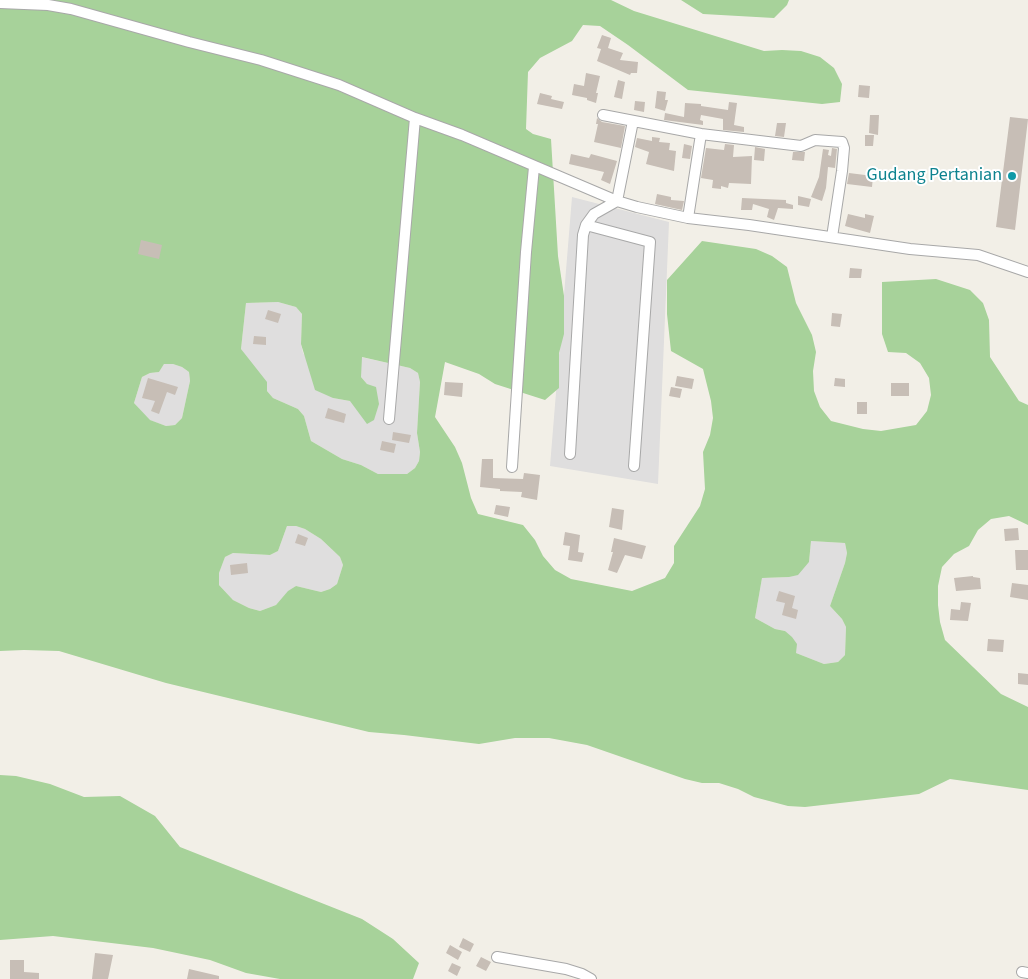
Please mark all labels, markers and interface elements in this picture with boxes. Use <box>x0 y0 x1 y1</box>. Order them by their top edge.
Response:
place label: Gudang Pertanian <box>867 165 1002 187</box>
marker: Gudang Pertanian <box>1006 170 1018 182</box>

